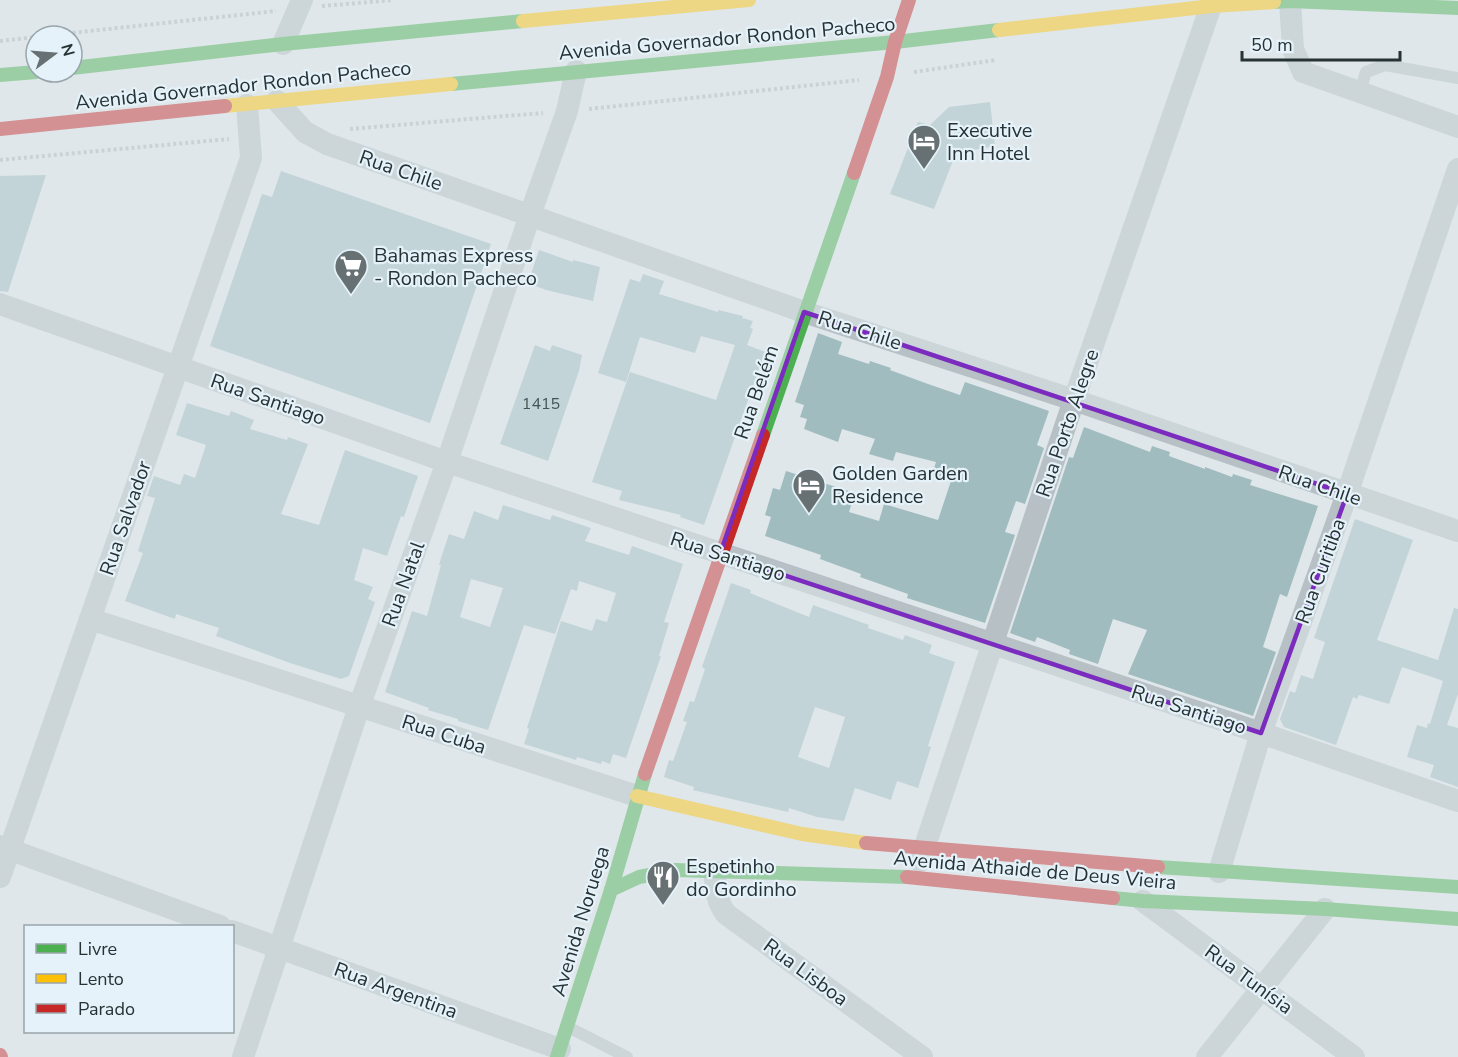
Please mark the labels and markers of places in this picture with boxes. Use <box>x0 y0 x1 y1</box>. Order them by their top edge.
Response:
place label: Executive Inn Hotel <box>947 117 1033 167</box>
hotel icon: Executive Inn Hotel <box>906 123 942 170</box>
place label: Bahamas Express - Rondon Pacheco <box>374 242 537 292</box>
supermarket icon: Bahamas Express - Rondon Pacheco <box>333 248 369 295</box>
place label: Golden Garden Residence <box>832 460 968 510</box>
hotel icon: Golden Garden Residence <box>791 467 827 514</box>
place label: Espetinho do Gordinho <box>686 853 797 903</box>
restaurant icon: Espetinho do Gordinho <box>645 859 681 906</box>

